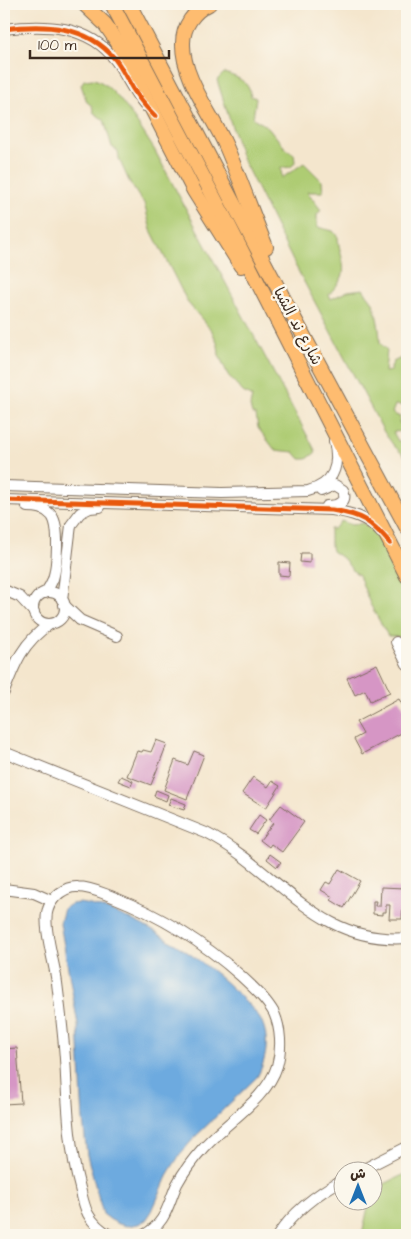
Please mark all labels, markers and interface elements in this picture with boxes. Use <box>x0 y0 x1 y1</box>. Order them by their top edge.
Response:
scale bar <box>30 28 169 60</box>
text: 100 m <box>38 35 77 56</box>
street label: شارع ند الشبا <box>268 284 327 369</box>
north arrow <box>334 1162 384 1212</box>
text: ش <box>350 1164 366 1184</box>

